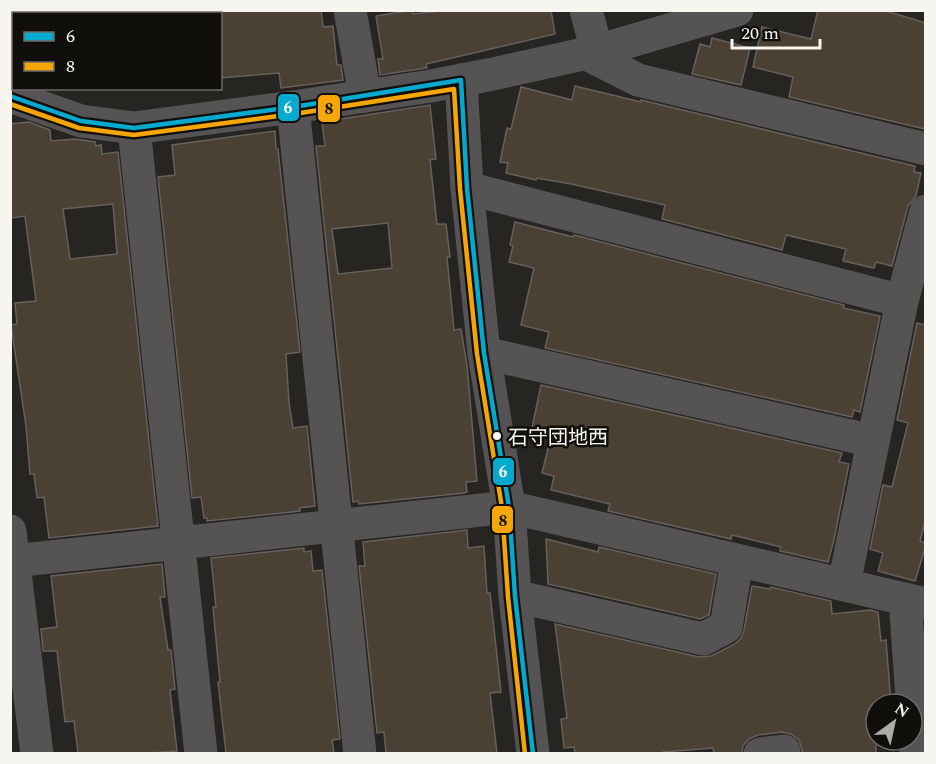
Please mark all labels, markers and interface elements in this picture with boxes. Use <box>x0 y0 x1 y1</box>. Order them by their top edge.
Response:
legend <box>12 12 222 90</box>
scale bar <box>732 12 820 50</box>
text: 20 m <box>741 20 779 47</box>
text: 6 <box>66 23 75 50</box>
text: 8 <box>66 53 75 80</box>
line badge: 6 <box>277 93 300 122</box>
line badge: 8 <box>317 94 341 123</box>
text: 6 <box>284 96 293 120</box>
text: 8 <box>325 97 334 121</box>
place label: 石守団地西 <box>508 423 608 453</box>
marker: 石守団地西 <box>491 430 503 442</box>
line badge: 6 <box>492 457 515 486</box>
text: 6 <box>499 460 508 484</box>
line badge: 8 <box>491 505 514 534</box>
text: 8 <box>499 509 508 533</box>
north arrow <box>864 692 924 752</box>
text: N <box>890 697 914 724</box>

